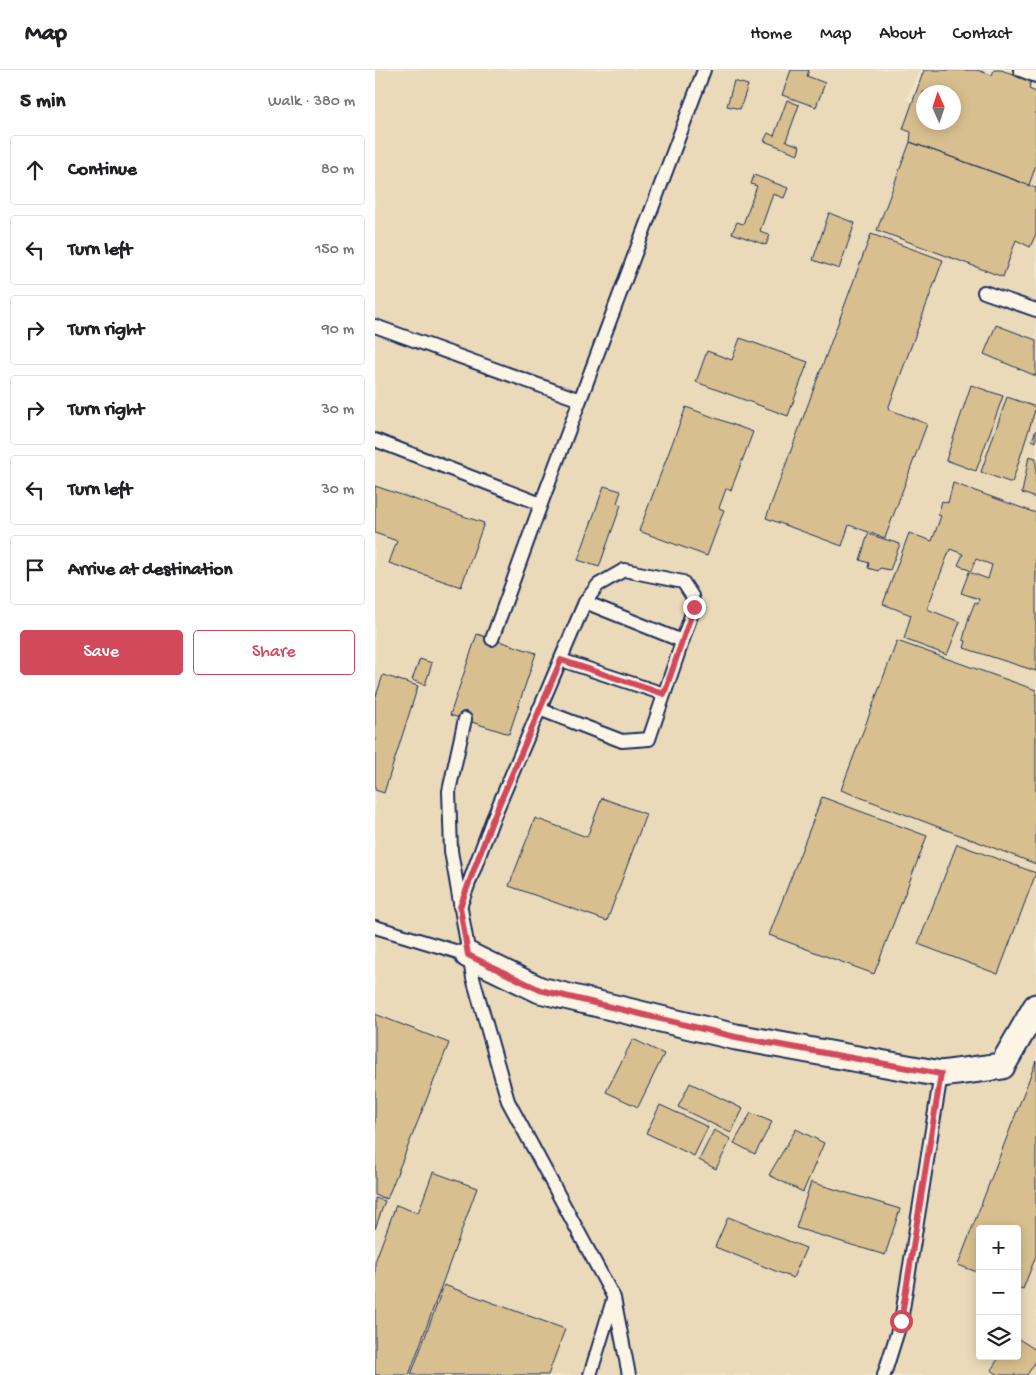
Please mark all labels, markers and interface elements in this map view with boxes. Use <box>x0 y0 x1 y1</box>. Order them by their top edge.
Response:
text: Map <box>25 20 67 49</box>
text: Home <box>750 24 792 45</box>
text: Map <box>820 24 851 45</box>
text: About <box>879 24 925 45</box>
text: Contact <box>953 24 1011 45</box>
north arrow <box>916 85 961 130</box>
text: 5 min <box>20 90 65 115</box>
text: Walk · 380 m <box>268 93 355 112</box>
icon: ahead <box>21 156 49 184</box>
text: Continue <box>68 159 137 182</box>
text: 80 m <box>321 161 354 180</box>
icon: left <box>21 236 49 264</box>
text: Turn left <box>68 239 132 262</box>
text: 150 m <box>315 241 354 260</box>
icon: right <box>21 316 49 344</box>
text: Turn right <box>68 319 144 342</box>
text: 90 m <box>322 321 354 340</box>
icon: right <box>21 396 49 424</box>
text: Turn right <box>68 399 144 422</box>
text: 30 m <box>321 401 354 420</box>
icon: left <box>21 476 49 504</box>
text: Turn left <box>68 479 132 502</box>
text: 30 m <box>321 481 354 500</box>
icon: arrive <box>21 556 49 584</box>
text: Arrive at destination <box>68 559 232 582</box>
route end <box>683 596 706 619</box>
button: Save <box>20 630 183 675</box>
button: Share <box>193 630 355 675</box>
map controls <box>976 1225 1021 1360</box>
button: + <box>976 1225 1021 1270</box>
button: − <box>976 1270 1021 1315</box>
route start <box>890 1310 913 1333</box>
button: layers <box>976 1315 1021 1360</box>

